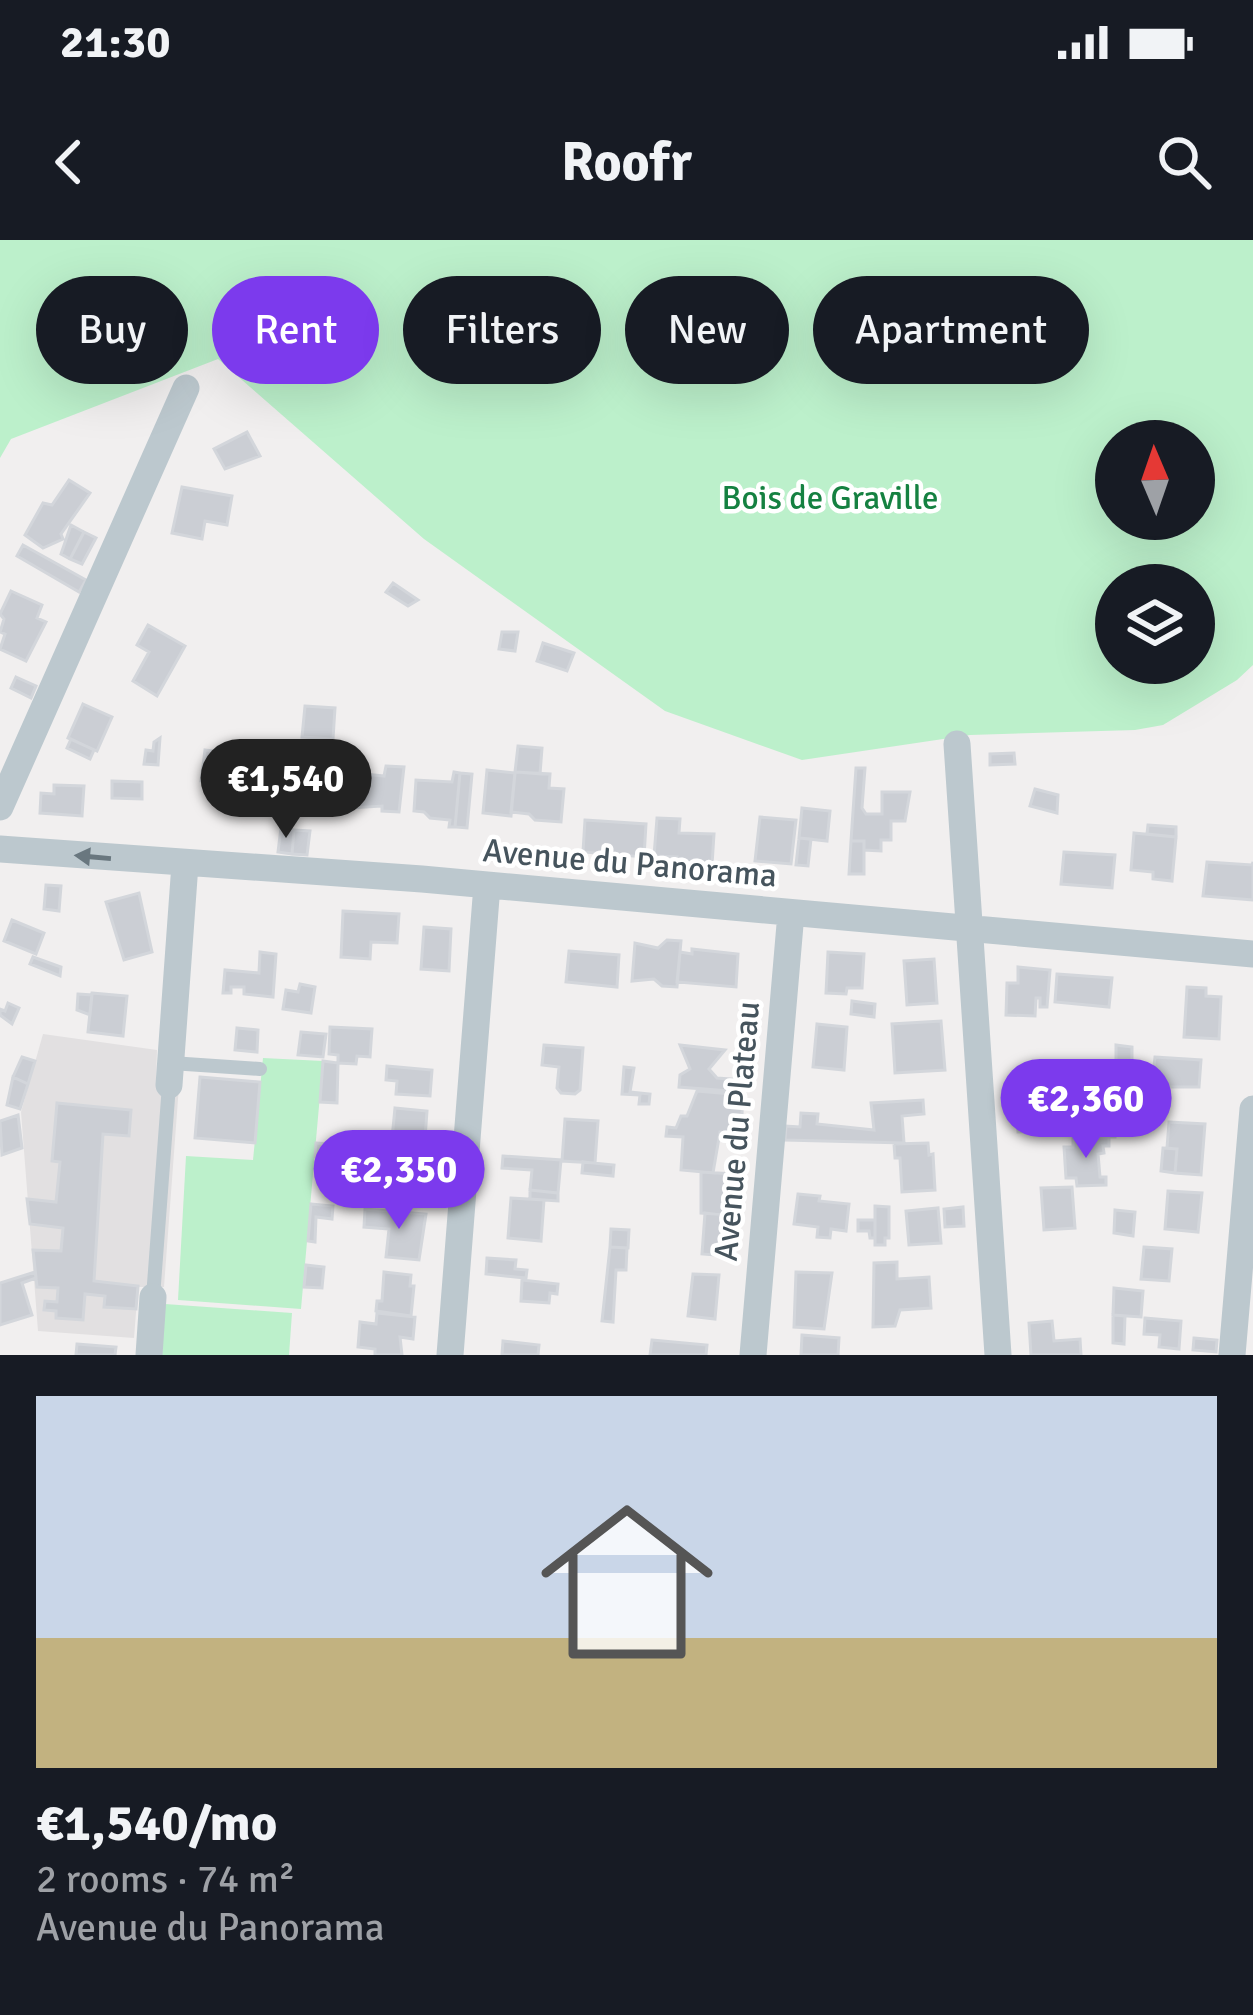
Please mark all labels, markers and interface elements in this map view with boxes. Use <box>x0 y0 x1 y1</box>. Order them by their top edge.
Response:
text: 21:30 <box>60 15 170 70</box>
icon: back <box>36 129 102 195</box>
text: Roofr <box>561 129 692 196</box>
icon: search <box>1151 129 1217 195</box>
chip: Buy <box>36 276 188 384</box>
chip: Rent <box>212 276 379 384</box>
chip: Filters <box>403 276 601 384</box>
chip: New <box>625 276 789 384</box>
chip: Apartment <box>813 276 1089 384</box>
north arrow <box>1095 420 1215 540</box>
map controls <box>1095 420 1215 684</box>
park label: Bois de Graville <box>721 478 939 519</box>
button: layers <box>1095 564 1215 684</box>
pin: €1,540 <box>188 739 384 841</box>
text: €1,540 <box>228 754 344 802</box>
street label: Avenue du Panorama <box>481 830 779 897</box>
one-way arrow <box>74 847 111 866</box>
street label: Avenue du Plateau <box>706 999 769 1263</box>
pin: €2,360 <box>988 1059 1184 1161</box>
text: €2,360 <box>1028 1074 1144 1122</box>
pin: €2,350 <box>301 1130 497 1232</box>
text: €2,350 <box>341 1145 457 1193</box>
icon: home <box>519 1474 735 1690</box>
text: €1,540/mo <box>36 1792 277 1855</box>
text: 2 rooms · 74 m² <box>36 1855 295 1903</box>
text: Avenue du Panorama <box>36 1903 384 1951</box>

